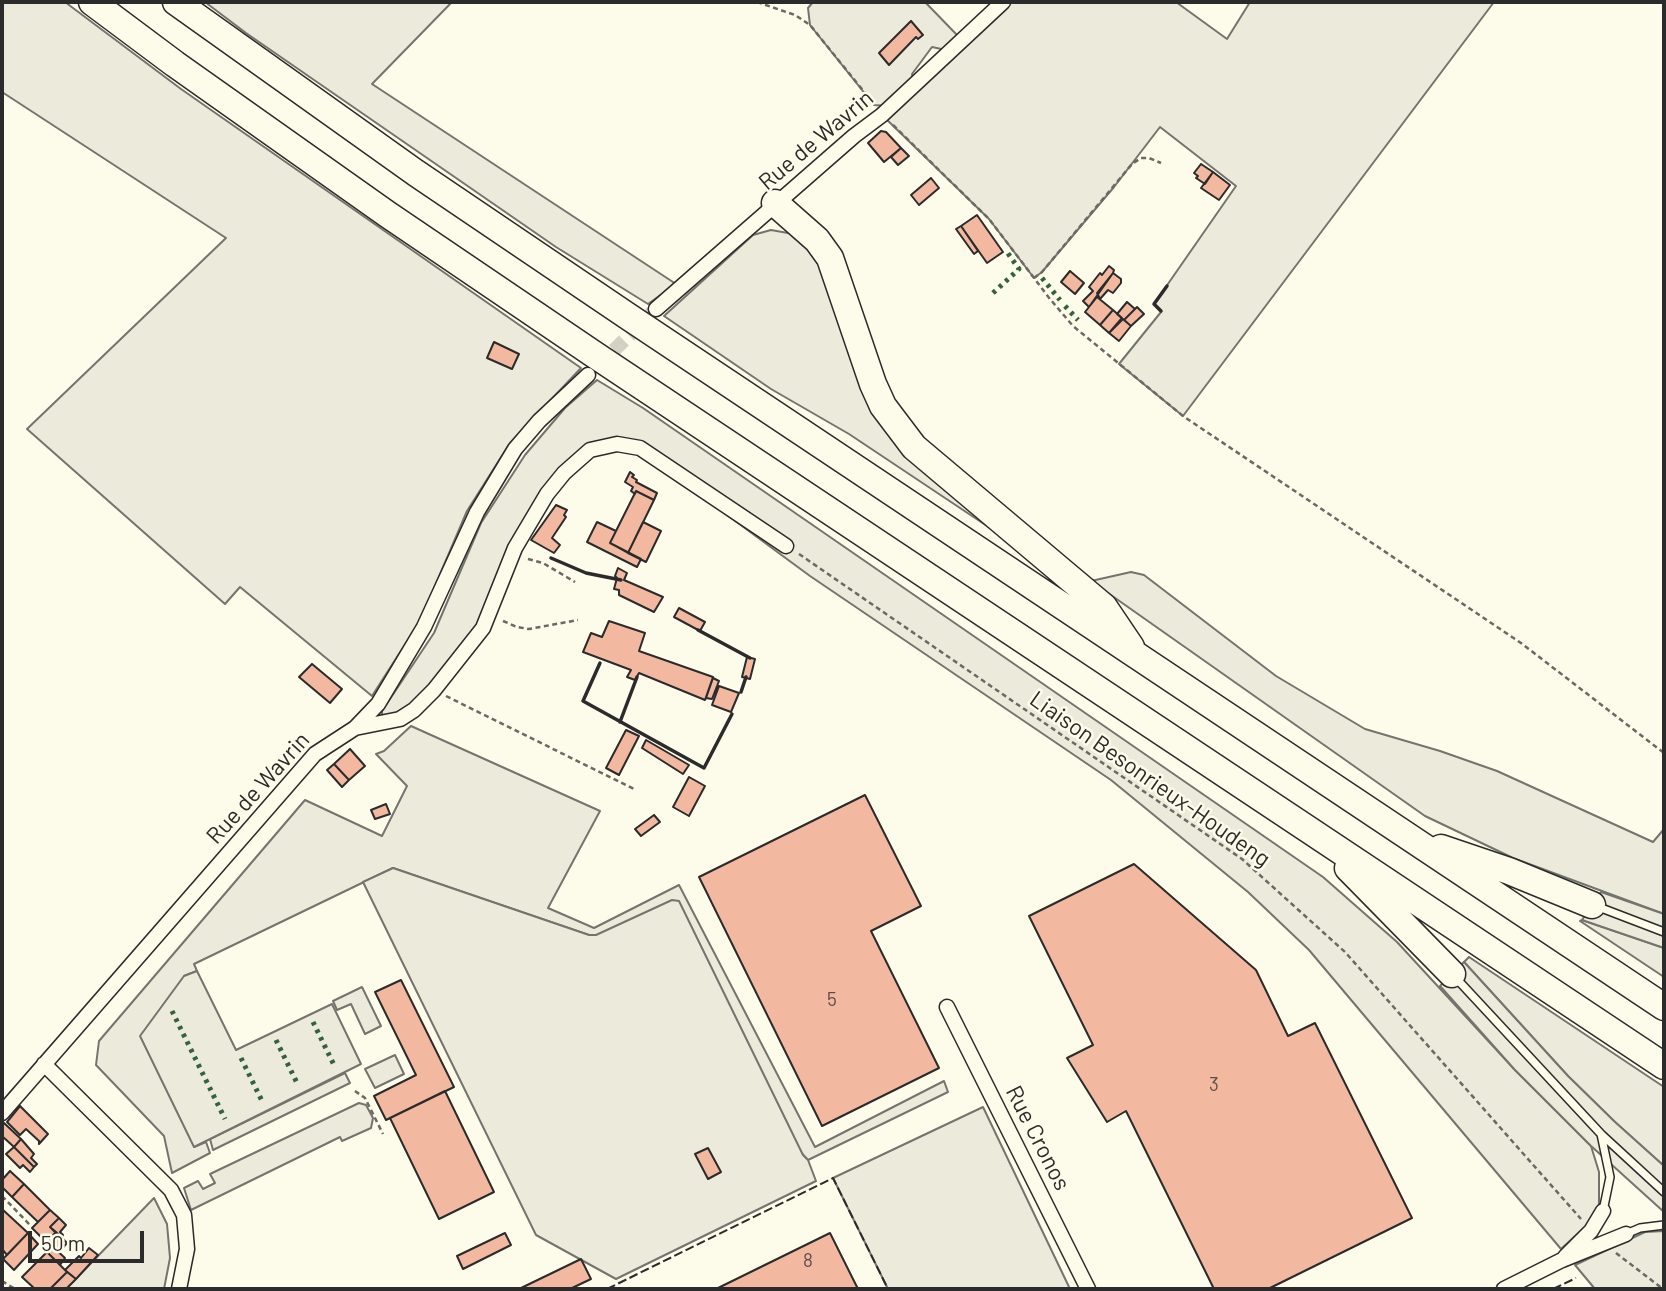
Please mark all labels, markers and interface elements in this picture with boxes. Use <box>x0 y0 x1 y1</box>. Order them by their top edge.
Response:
street label: Rue de Wavrin <box>753 84 879 196</box>
street label: Liaison Besonrieux-Houdeng <box>1024 685 1276 873</box>
street label: Rue de Wavrin <box>201 726 315 850</box>
house number: 5 <box>827 989 837 1011</box>
house number: 3 <box>1209 1074 1219 1096</box>
street label: Rue Cronos <box>1000 1081 1076 1195</box>
scale bar <box>32 1218 147 1262</box>
text: 50 m <box>41 1230 85 1255</box>
house number: 8 <box>803 1250 813 1272</box>

